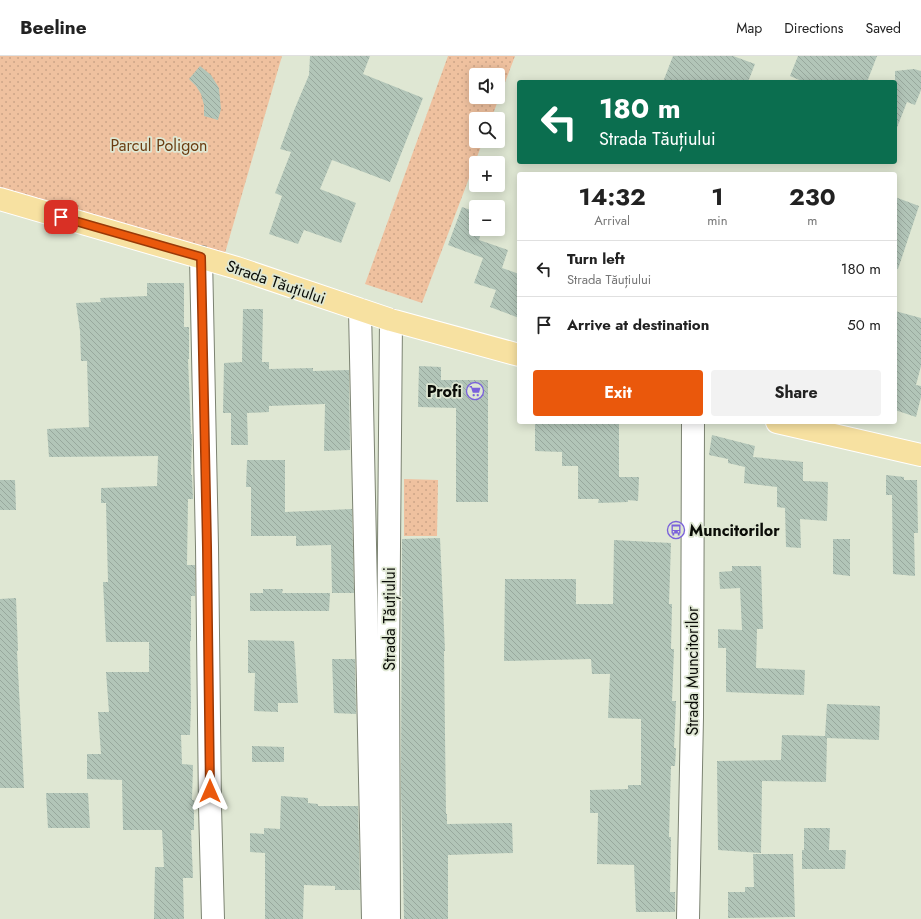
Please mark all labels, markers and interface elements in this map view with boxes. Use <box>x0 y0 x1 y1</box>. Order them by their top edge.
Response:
text: Beeline <box>20 14 87 41</box>
text: Map <box>736 18 762 38</box>
text: Directions <box>784 18 844 38</box>
text: Saved <box>866 18 901 38</box>
map controls <box>469 68 505 236</box>
button: sound <box>469 68 505 104</box>
text: 180 m <box>599 88 681 129</box>
icon: left <box>533 96 585 148</box>
button: search <box>469 112 505 148</box>
text: Strada Tăuțiului <box>599 126 716 152</box>
park label: Parcul Poligon <box>111 134 207 157</box>
button: + <box>469 156 505 192</box>
text: 14:32 <box>578 179 646 214</box>
text: 1 <box>711 179 723 214</box>
text: 230 <box>789 179 836 214</box>
pin <box>44 200 78 234</box>
button: − <box>469 200 505 236</box>
icon: arrive <box>50 206 72 228</box>
text: Arrival <box>594 211 630 230</box>
text: min <box>707 211 728 230</box>
text: m <box>807 211 817 230</box>
text: Turn left <box>567 248 625 270</box>
street label: Strada Tăuțiului <box>223 254 329 310</box>
icon: left <box>533 258 555 280</box>
text: 180 m <box>841 258 881 280</box>
text: Strada Tăuțiului <box>567 270 651 289</box>
icon: arrive <box>533 314 555 336</box>
text: Arrive at destination <box>567 314 709 336</box>
text: 50 m <box>847 314 881 336</box>
button: Exit <box>533 370 703 416</box>
button: Share <box>711 370 881 416</box>
place label: Profi <box>427 380 462 403</box>
supermarket icon: Profi <box>465 381 485 401</box>
place label: Muncitorilor <box>689 519 780 542</box>
bus stop icon: Muncitorilor <box>666 520 686 540</box>
street label: Strada Tăuțiului <box>378 567 401 671</box>
street label: Strada Muncitorilor <box>681 606 704 736</box>
position arrow <box>189 770 231 812</box>

